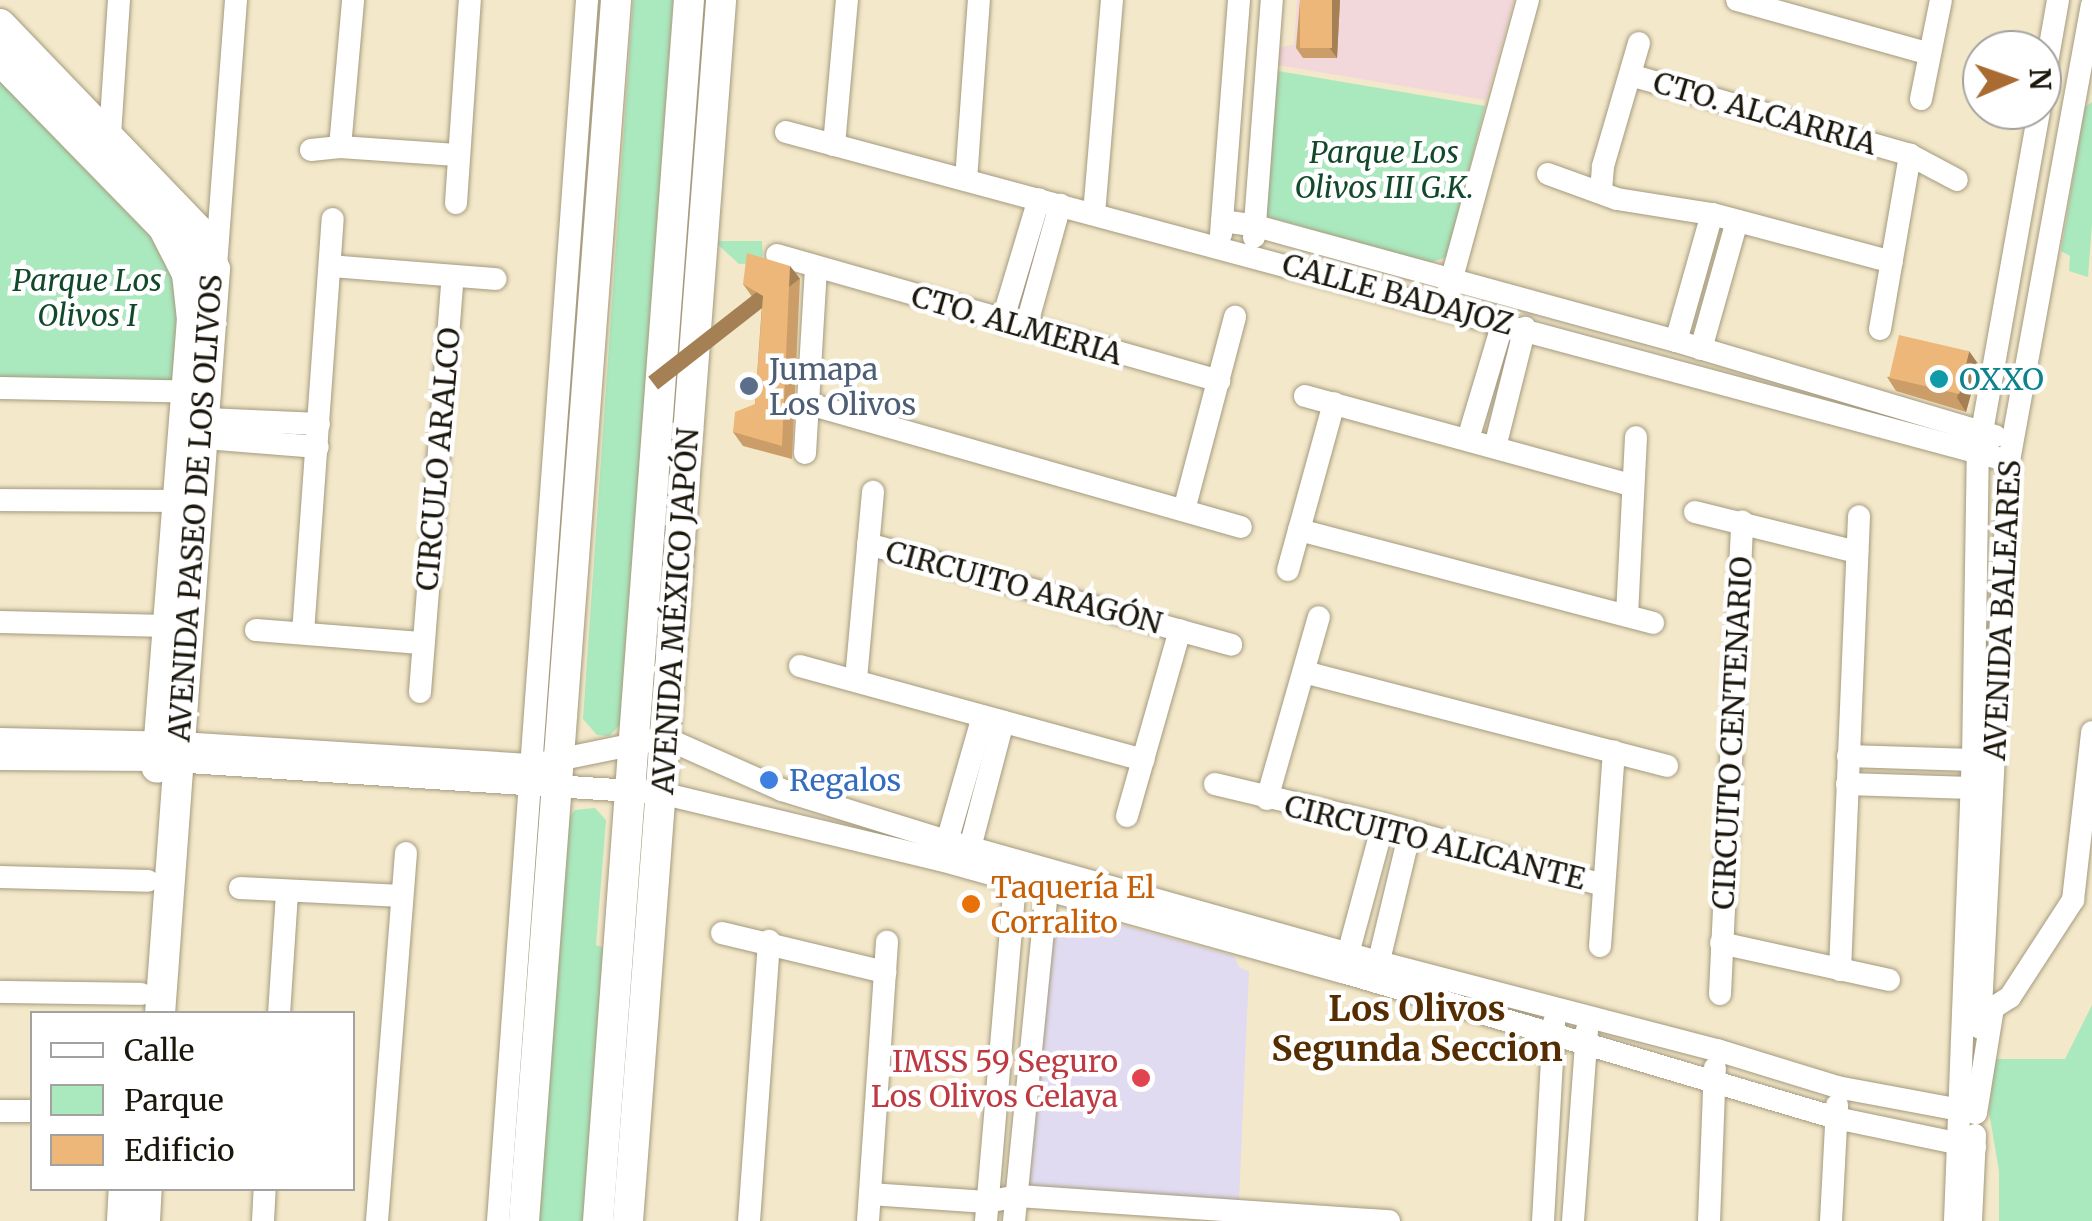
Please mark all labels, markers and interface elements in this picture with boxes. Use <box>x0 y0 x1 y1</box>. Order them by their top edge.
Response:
north arrow <box>1962 30 2062 130</box>
street label: CTO. ALCARRIA <box>1649 64 1881 162</box>
text: N <box>2022 67 2058 91</box>
park label: Parque Los Olivos III G.K. <box>1294 134 1474 204</box>
street label: CALLE BADAJOZ <box>1279 246 1517 342</box>
park label: Parque Los Olivos I <box>12 262 162 332</box>
street label: AVENIDA PASEO DE LOS OLIVOS <box>161 273 229 743</box>
street label: CTO. ALMERIA <box>907 278 1127 372</box>
street label: CIRCULO ARALCO <box>409 326 467 592</box>
place label: Jumapa Los Olivos <box>769 351 916 422</box>
place label: OXXO <box>1959 361 2044 397</box>
marker: OXXO <box>1928 368 1950 390</box>
marker: Jumapa Los Olivos <box>738 375 760 397</box>
street label: AVENIDA MÉXICO JAPÓN <box>644 427 706 795</box>
street label: AVENIDA BALEARES <box>1976 459 2028 761</box>
street label: CIRCUITO ARAGÓN <box>882 533 1166 641</box>
street label: CIRCUITO CENTENARIO <box>1705 556 1759 910</box>
place label: Regalos <box>789 762 901 798</box>
marker: Regalos <box>758 769 780 791</box>
street label: CIRCUITO ALICANTE <box>1281 787 1589 897</box>
place label: Taquería El Corralito <box>991 869 1155 940</box>
marker: Taquería El Corralito <box>960 893 982 915</box>
district label: Los Olivos Segunda Seccion <box>1271 988 1563 1070</box>
legend <box>30 1011 355 1191</box>
text: Calle <box>124 1031 194 1069</box>
place label: IMSS 59 Seguro Los Olivos Celaya <box>871 1043 1118 1114</box>
marker: IMSS 59 Seguro Los Olivos Celaya <box>1128 1065 1154 1091</box>
text: Parque <box>124 1081 224 1119</box>
text: Edificio <box>124 1131 235 1169</box>

